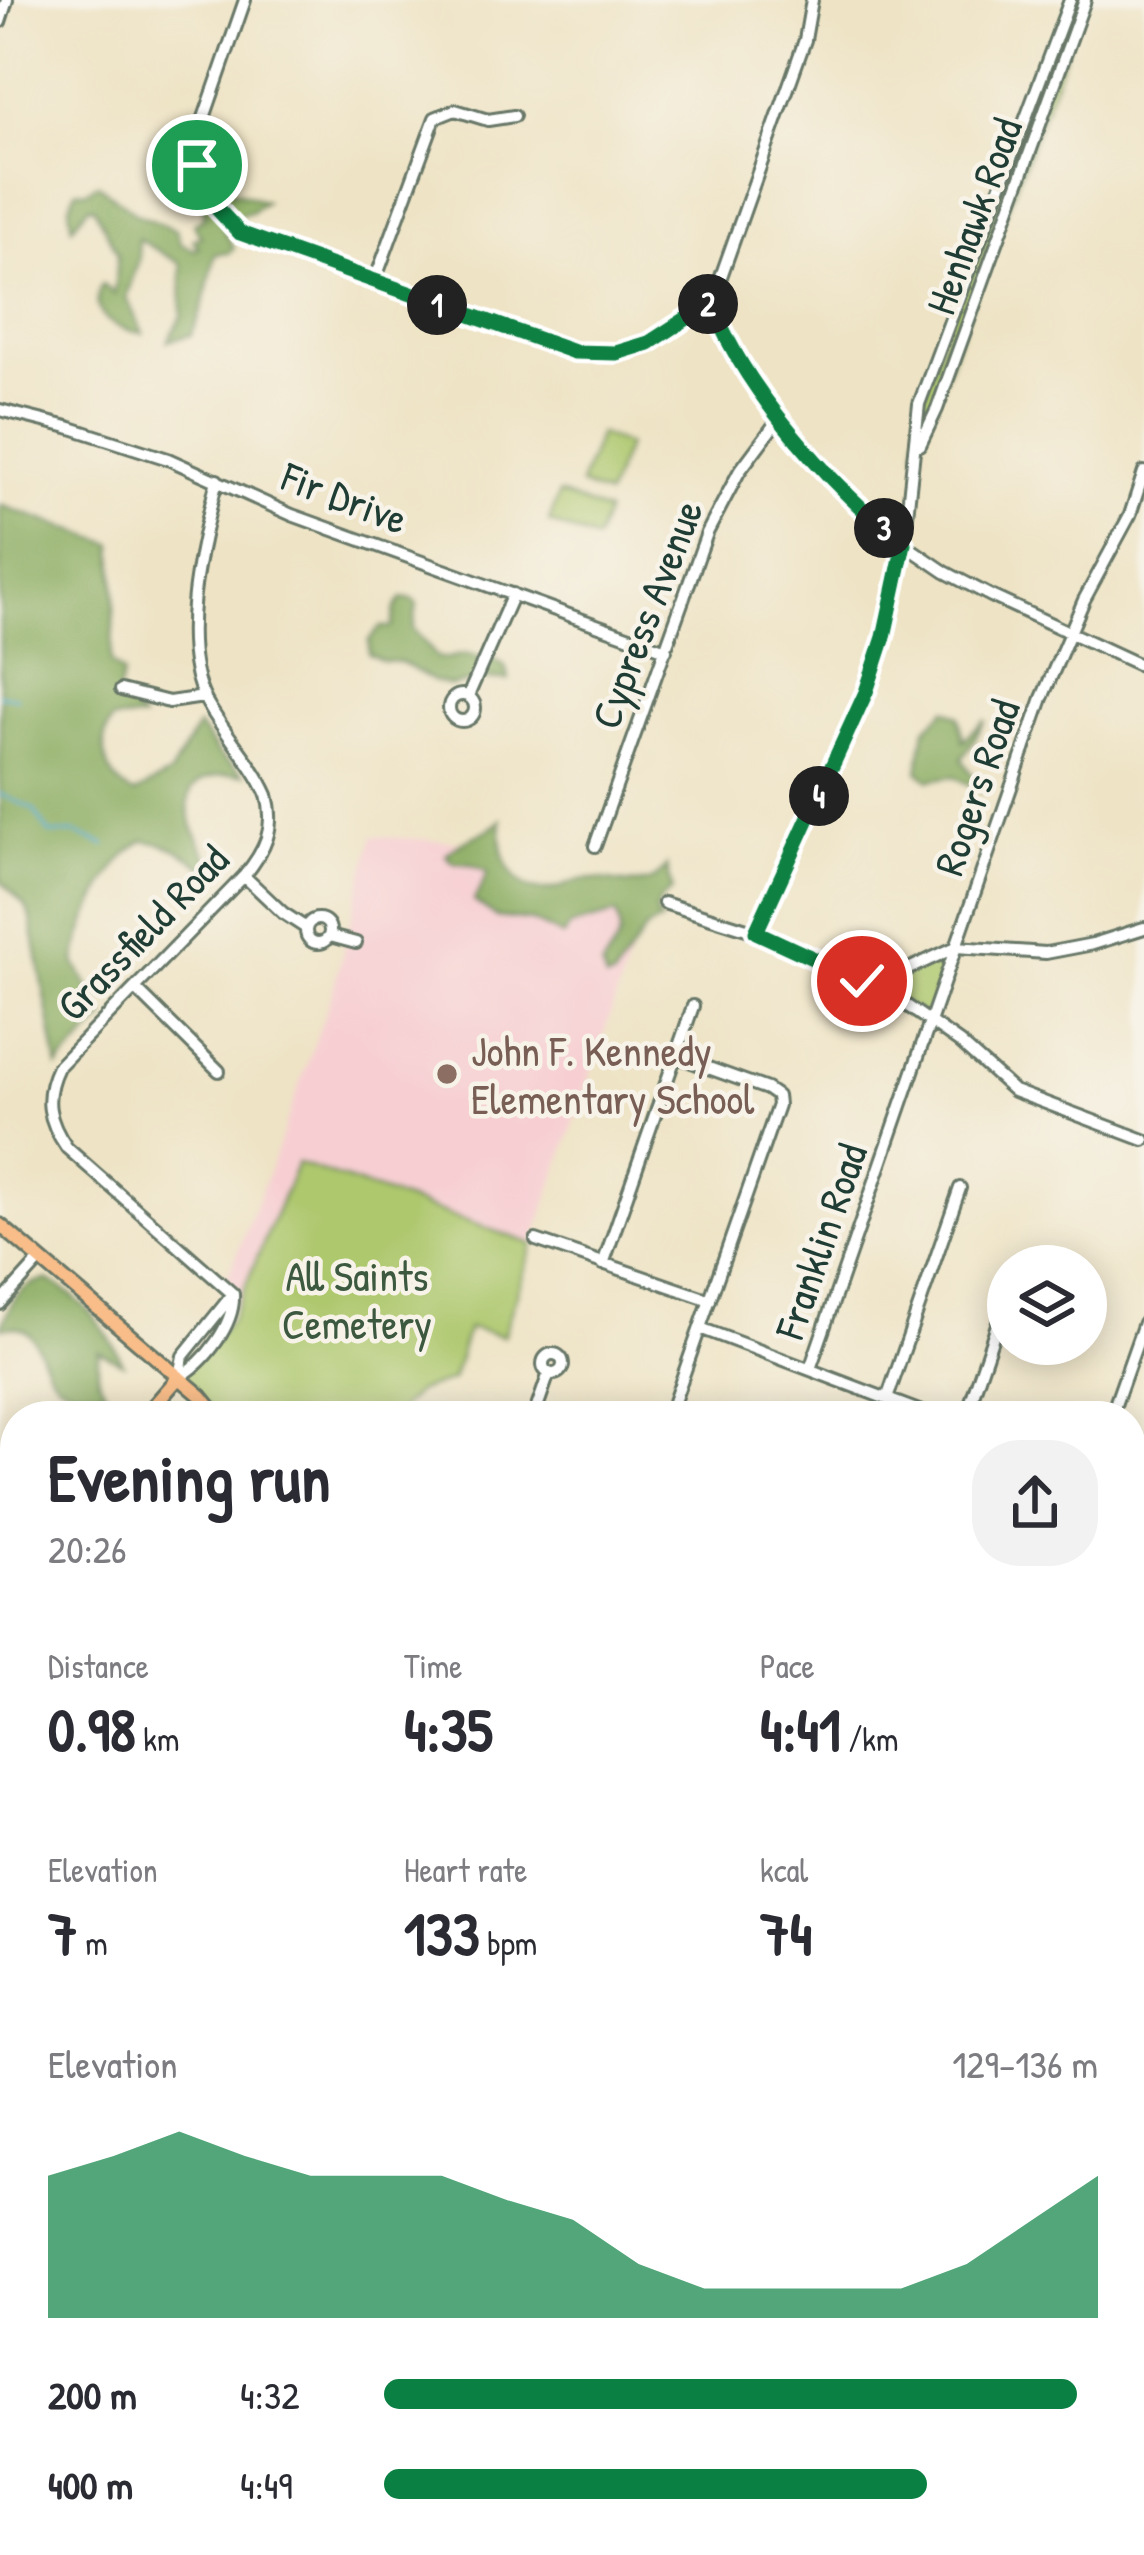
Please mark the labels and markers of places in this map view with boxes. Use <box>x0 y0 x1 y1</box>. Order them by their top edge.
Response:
pin <box>146 114 248 216</box>
pin: 2 <box>678 274 738 334</box>
pin: 1 <box>407 275 467 335</box>
pin: 3 <box>854 498 914 558</box>
pin: 4 <box>789 766 849 826</box>
pin <box>811 930 913 1032</box>
place label: John F. Kennedy Elementary School <box>471 1022 755 1127</box>
marker: John F. Kennedy Elementary School <box>434 1061 460 1087</box>

